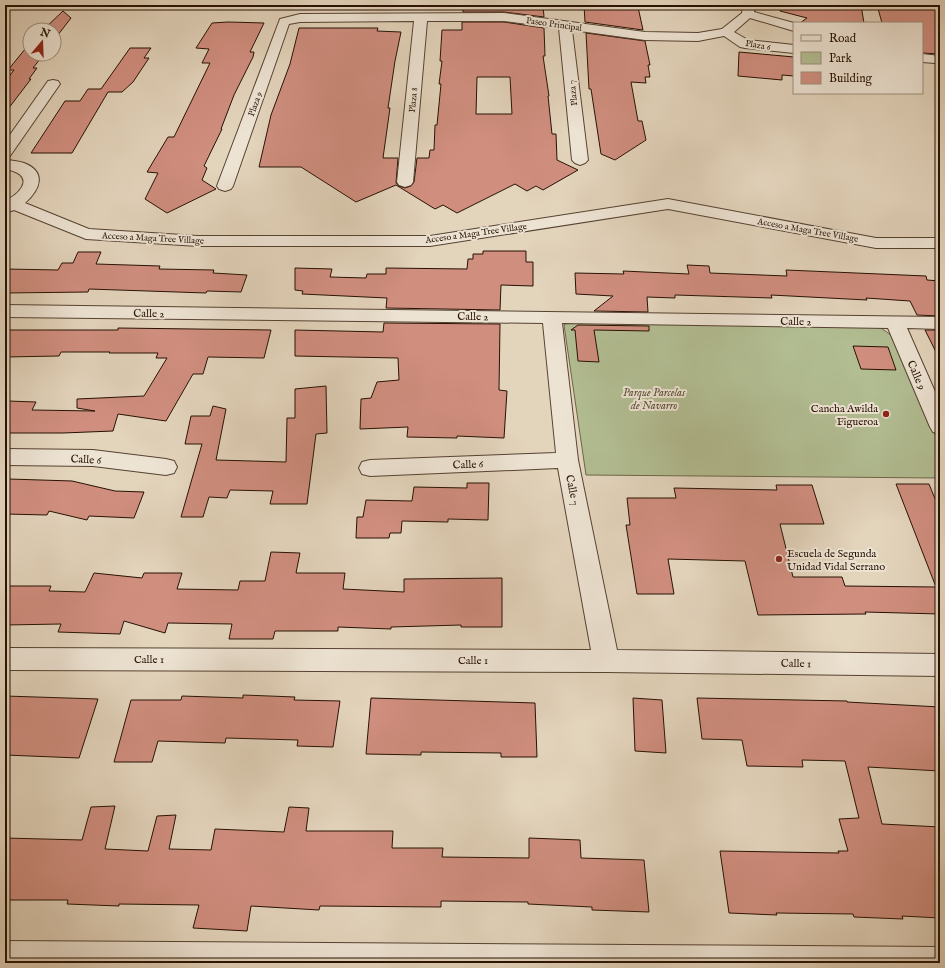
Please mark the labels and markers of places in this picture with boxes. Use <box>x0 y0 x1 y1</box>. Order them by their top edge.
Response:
place label: Cancha Awilda Figueroa <box>811 402 878 429</box>
marker: Cancha Awilda Figueroa <box>881 409 891 419</box>
place label: Escuela de Segunda Unidad Vidal Serrano <box>787 547 885 574</box>
marker: Escuela de Segunda Unidad Vidal Serrano <box>774 554 784 564</box>

